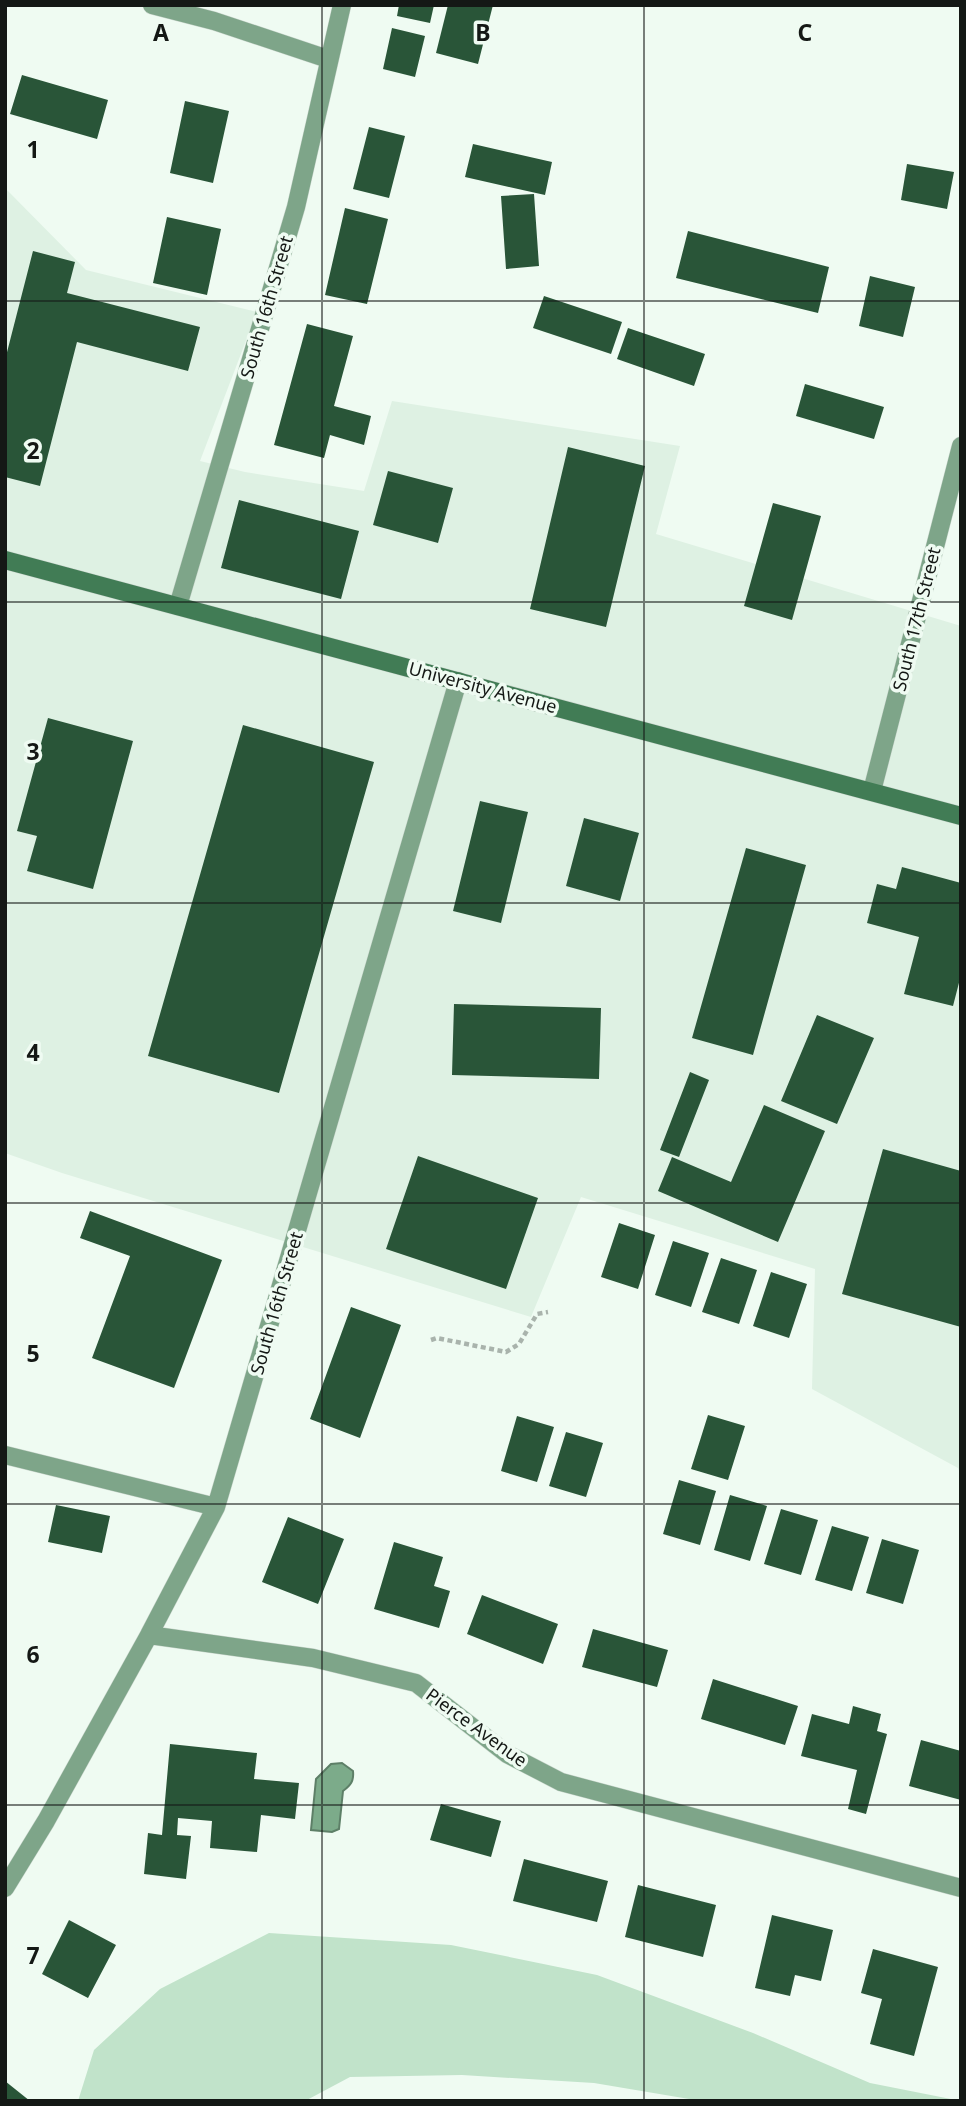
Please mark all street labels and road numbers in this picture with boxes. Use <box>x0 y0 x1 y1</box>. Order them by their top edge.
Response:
street label: South 16th Street <box>234 232 298 381</box>
street label: South 17th Street <box>887 544 946 693</box>
street label: University Avenue <box>406 656 560 718</box>
street label: South 16th Street <box>244 1228 308 1377</box>
street label: Pierce Avenue <box>422 1682 532 1772</box>

